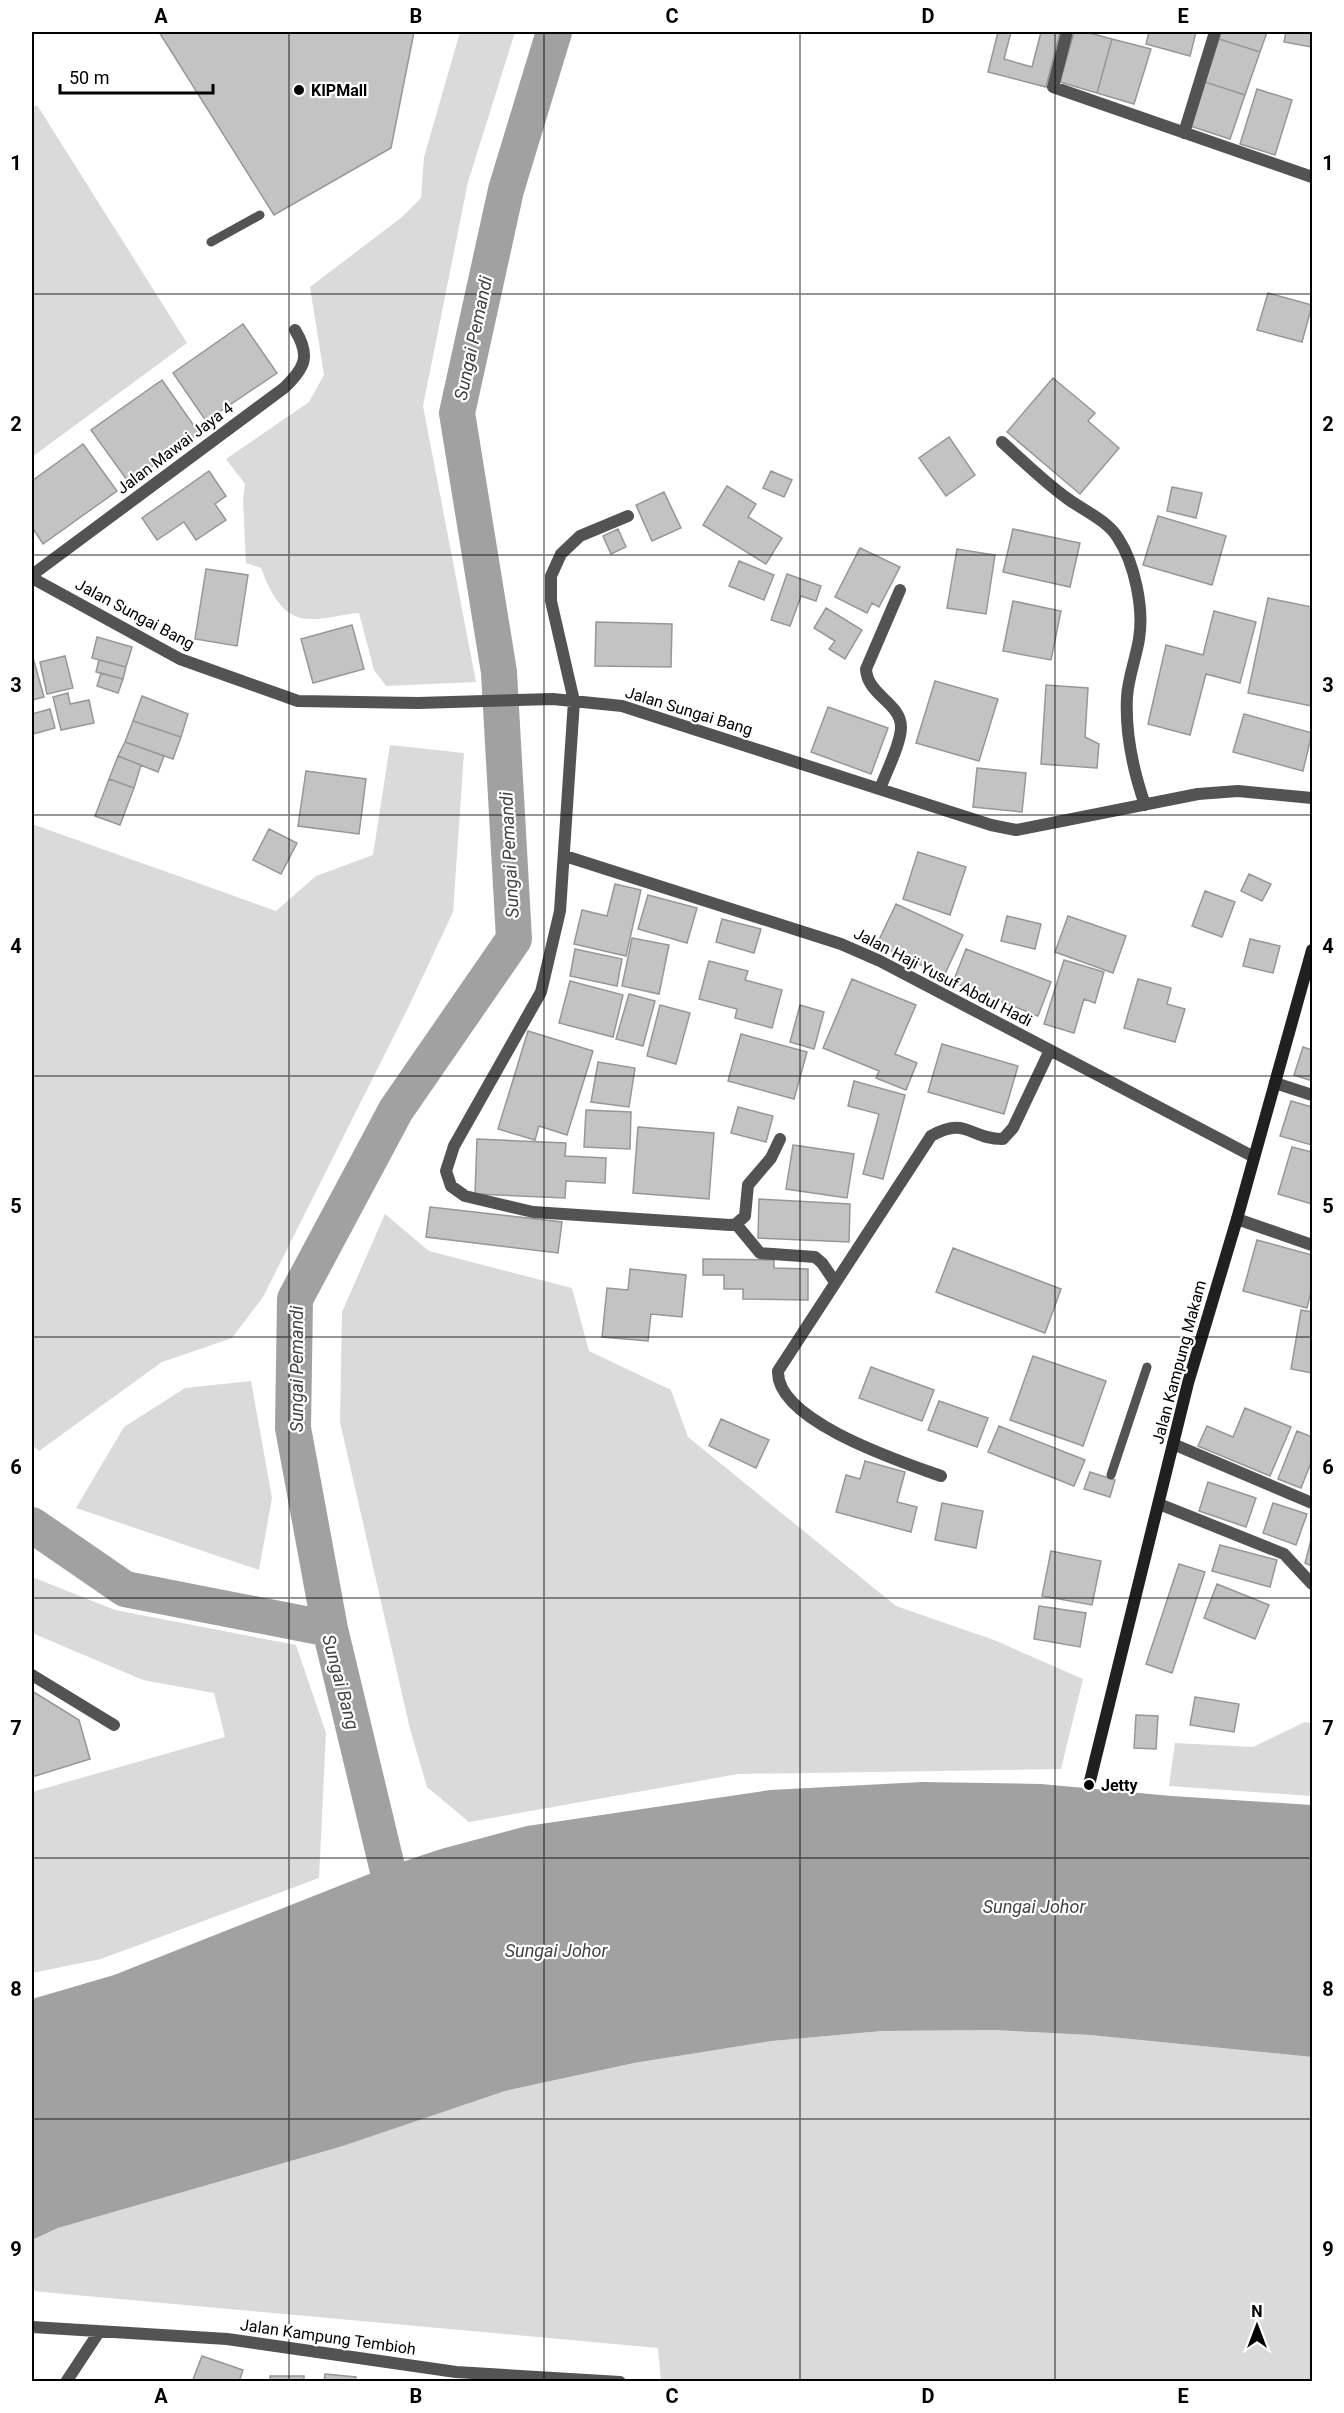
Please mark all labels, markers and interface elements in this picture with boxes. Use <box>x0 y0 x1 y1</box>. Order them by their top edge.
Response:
text: A <box>154 4 168 28</box>
text: B <box>410 4 422 28</box>
text: C <box>665 4 679 28</box>
text: D <box>922 4 935 28</box>
text: E <box>1177 4 1189 28</box>
scale bar <box>60 57 213 95</box>
text: 50 m <box>69 67 109 88</box>
place label: KIPMall <box>311 81 367 100</box>
marker: KIPMall <box>292 83 306 97</box>
text: 1 <box>10 151 22 175</box>
text: 1 <box>1322 151 1334 175</box>
water label: Sungai Pemandi <box>450 273 497 402</box>
street label: Jalan Mawai Jaya 4 <box>113 398 237 498</box>
text: 2 <box>10 412 22 436</box>
text: 2 <box>1322 412 1334 436</box>
street label: Jalan Sungai Bang <box>72 575 198 653</box>
text: 3 <box>10 673 22 697</box>
text: 3 <box>1322 673 1334 697</box>
street label: Jalan Sungai Bang <box>623 683 755 739</box>
water label: Sungai Pemandi <box>495 791 523 919</box>
street label: Jalan Haji Yusuf Abdul Hadi <box>851 924 1035 1030</box>
text: 4 <box>10 934 22 958</box>
text: 4 <box>1322 934 1334 958</box>
text: 5 <box>10 1194 22 1218</box>
text: 5 <box>1322 1194 1334 1218</box>
street label: Jalan Kampung Makam <box>1148 1278 1210 1446</box>
water label: Sungai Pemandi <box>286 1305 307 1432</box>
text: 6 <box>10 1455 22 1479</box>
text: 6 <box>1322 1455 1334 1479</box>
water label: Sungai Bang <box>318 1632 364 1732</box>
text: 7 <box>10 1716 22 1740</box>
text: 7 <box>1322 1716 1334 1740</box>
place label: Jetty <box>1101 1776 1138 1795</box>
marker: Jetty <box>1082 1778 1096 1792</box>
water label: Sungai Johor <box>983 1896 1086 1917</box>
water label: Sungai Johor <box>505 1940 608 1961</box>
text: 8 <box>10 1977 22 2001</box>
text: 8 <box>1322 1977 1334 2001</box>
text: 9 <box>10 2237 22 2261</box>
text: 9 <box>1322 2237 1334 2261</box>
north arrow <box>1227 2296 1287 2356</box>
text: N <box>1251 2302 1263 2321</box>
street label: Jalan Kampung Tembioh <box>239 2315 417 2359</box>
text: A <box>154 2384 168 2408</box>
text: B <box>410 2384 422 2408</box>
text: C <box>665 2384 679 2408</box>
text: D <box>922 2384 935 2408</box>
text: E <box>1177 2384 1189 2408</box>

